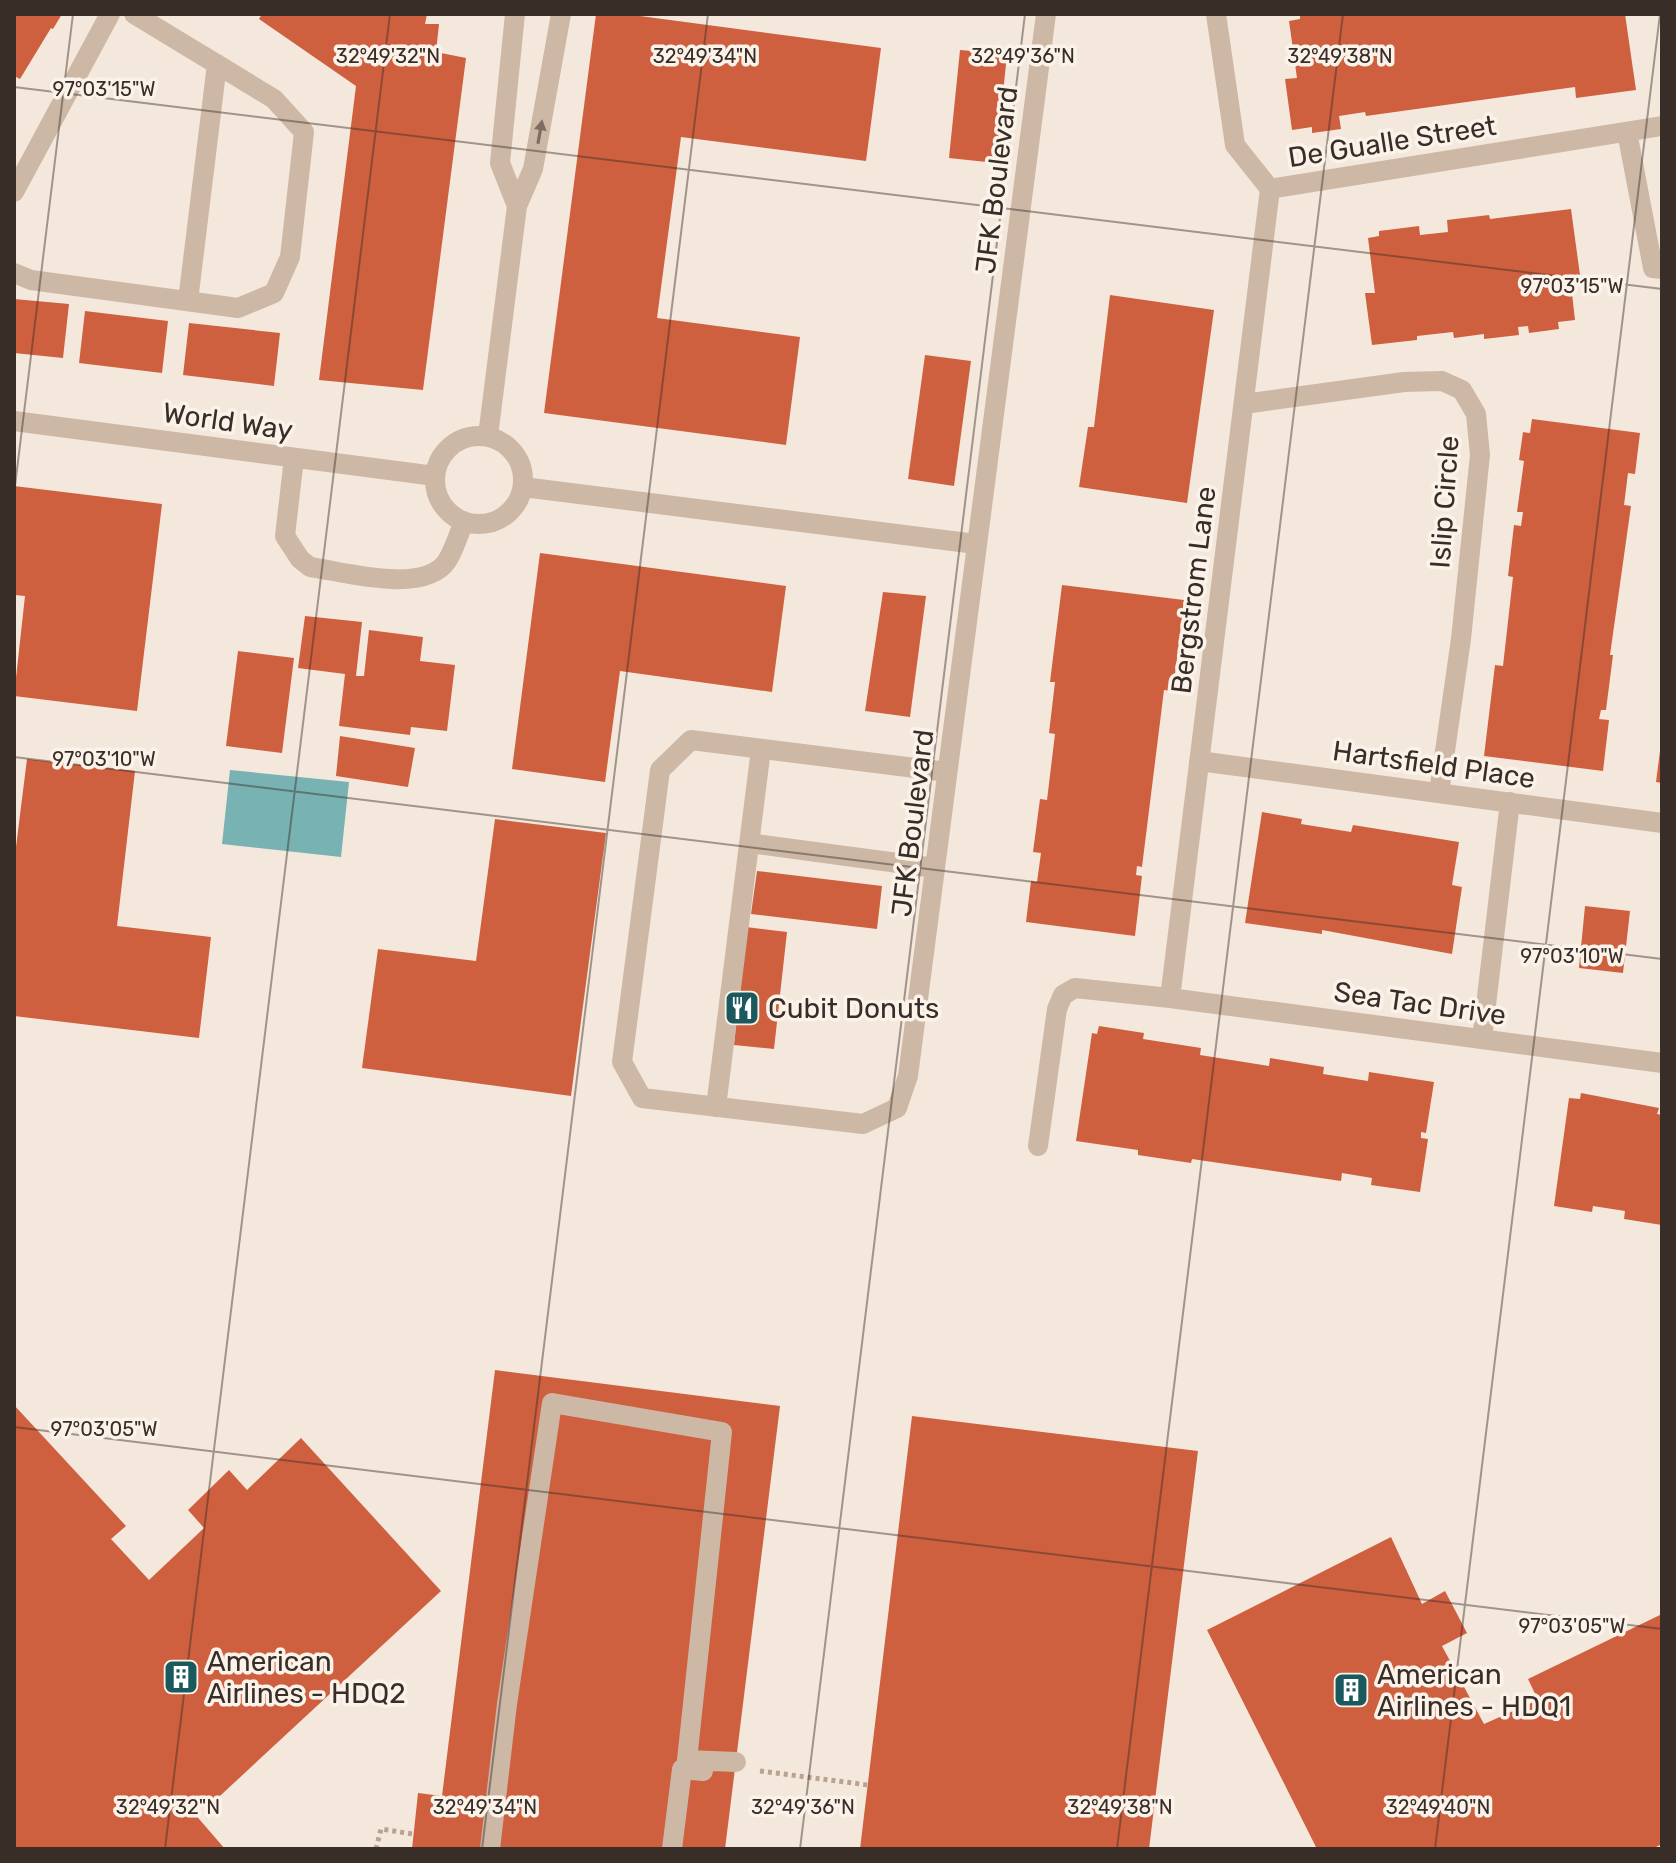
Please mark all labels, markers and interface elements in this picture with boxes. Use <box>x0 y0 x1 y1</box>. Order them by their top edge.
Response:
text: 32°49'32"N <box>336 44 440 68</box>
text: 32°49'34"N <box>653 44 757 68</box>
text: 32°49'36"N <box>971 44 1075 68</box>
text: 32°49'38"N <box>1287 44 1393 68</box>
text: 97°03'15"W <box>53 77 155 101</box>
street label: JFK Boulevard <box>969 84 1024 276</box>
street label: De Gualle Street <box>1286 109 1499 174</box>
one-way arrow <box>534 119 546 144</box>
text: 97°03'15"W <box>1521 274 1623 298</box>
street label: World Way <box>161 396 295 447</box>
street label: Islip Circle <box>1423 435 1466 569</box>
street label: Bergstrom Lane <box>1164 484 1223 696</box>
street label: JFK Boulevard <box>885 727 940 919</box>
street label: Hartsfield Place <box>1331 734 1537 795</box>
text: 97°03'10"W <box>52 747 156 771</box>
text: 97°03'10"W <box>1520 944 1624 968</box>
street label: Sea Tac Drive <box>1332 975 1508 1032</box>
restaurant icon: Cubit Donuts <box>723 989 761 1027</box>
place label: Cubit Donuts <box>768 992 939 1025</box>
text: 97°03'05"W <box>50 1417 158 1441</box>
text: 97°03'05"W <box>1518 1614 1626 1638</box>
place label: American Airlines - HDQ2 <box>207 1645 406 1710</box>
building icon: American Airlines - HDQ2 <box>162 1658 200 1696</box>
place label: American Airlines - HDQ1 <box>1377 1658 1571 1723</box>
building icon: American Airlines - HDQ1 <box>1332 1671 1370 1709</box>
text: 32°49'32"N <box>116 1795 220 1819</box>
text: 32°49'34"N <box>433 1795 537 1819</box>
text: 32°49'36"N <box>751 1795 855 1819</box>
text: 32°49'38"N <box>1067 1795 1173 1819</box>
text: 32°49'40"N <box>1386 1795 1490 1819</box>

